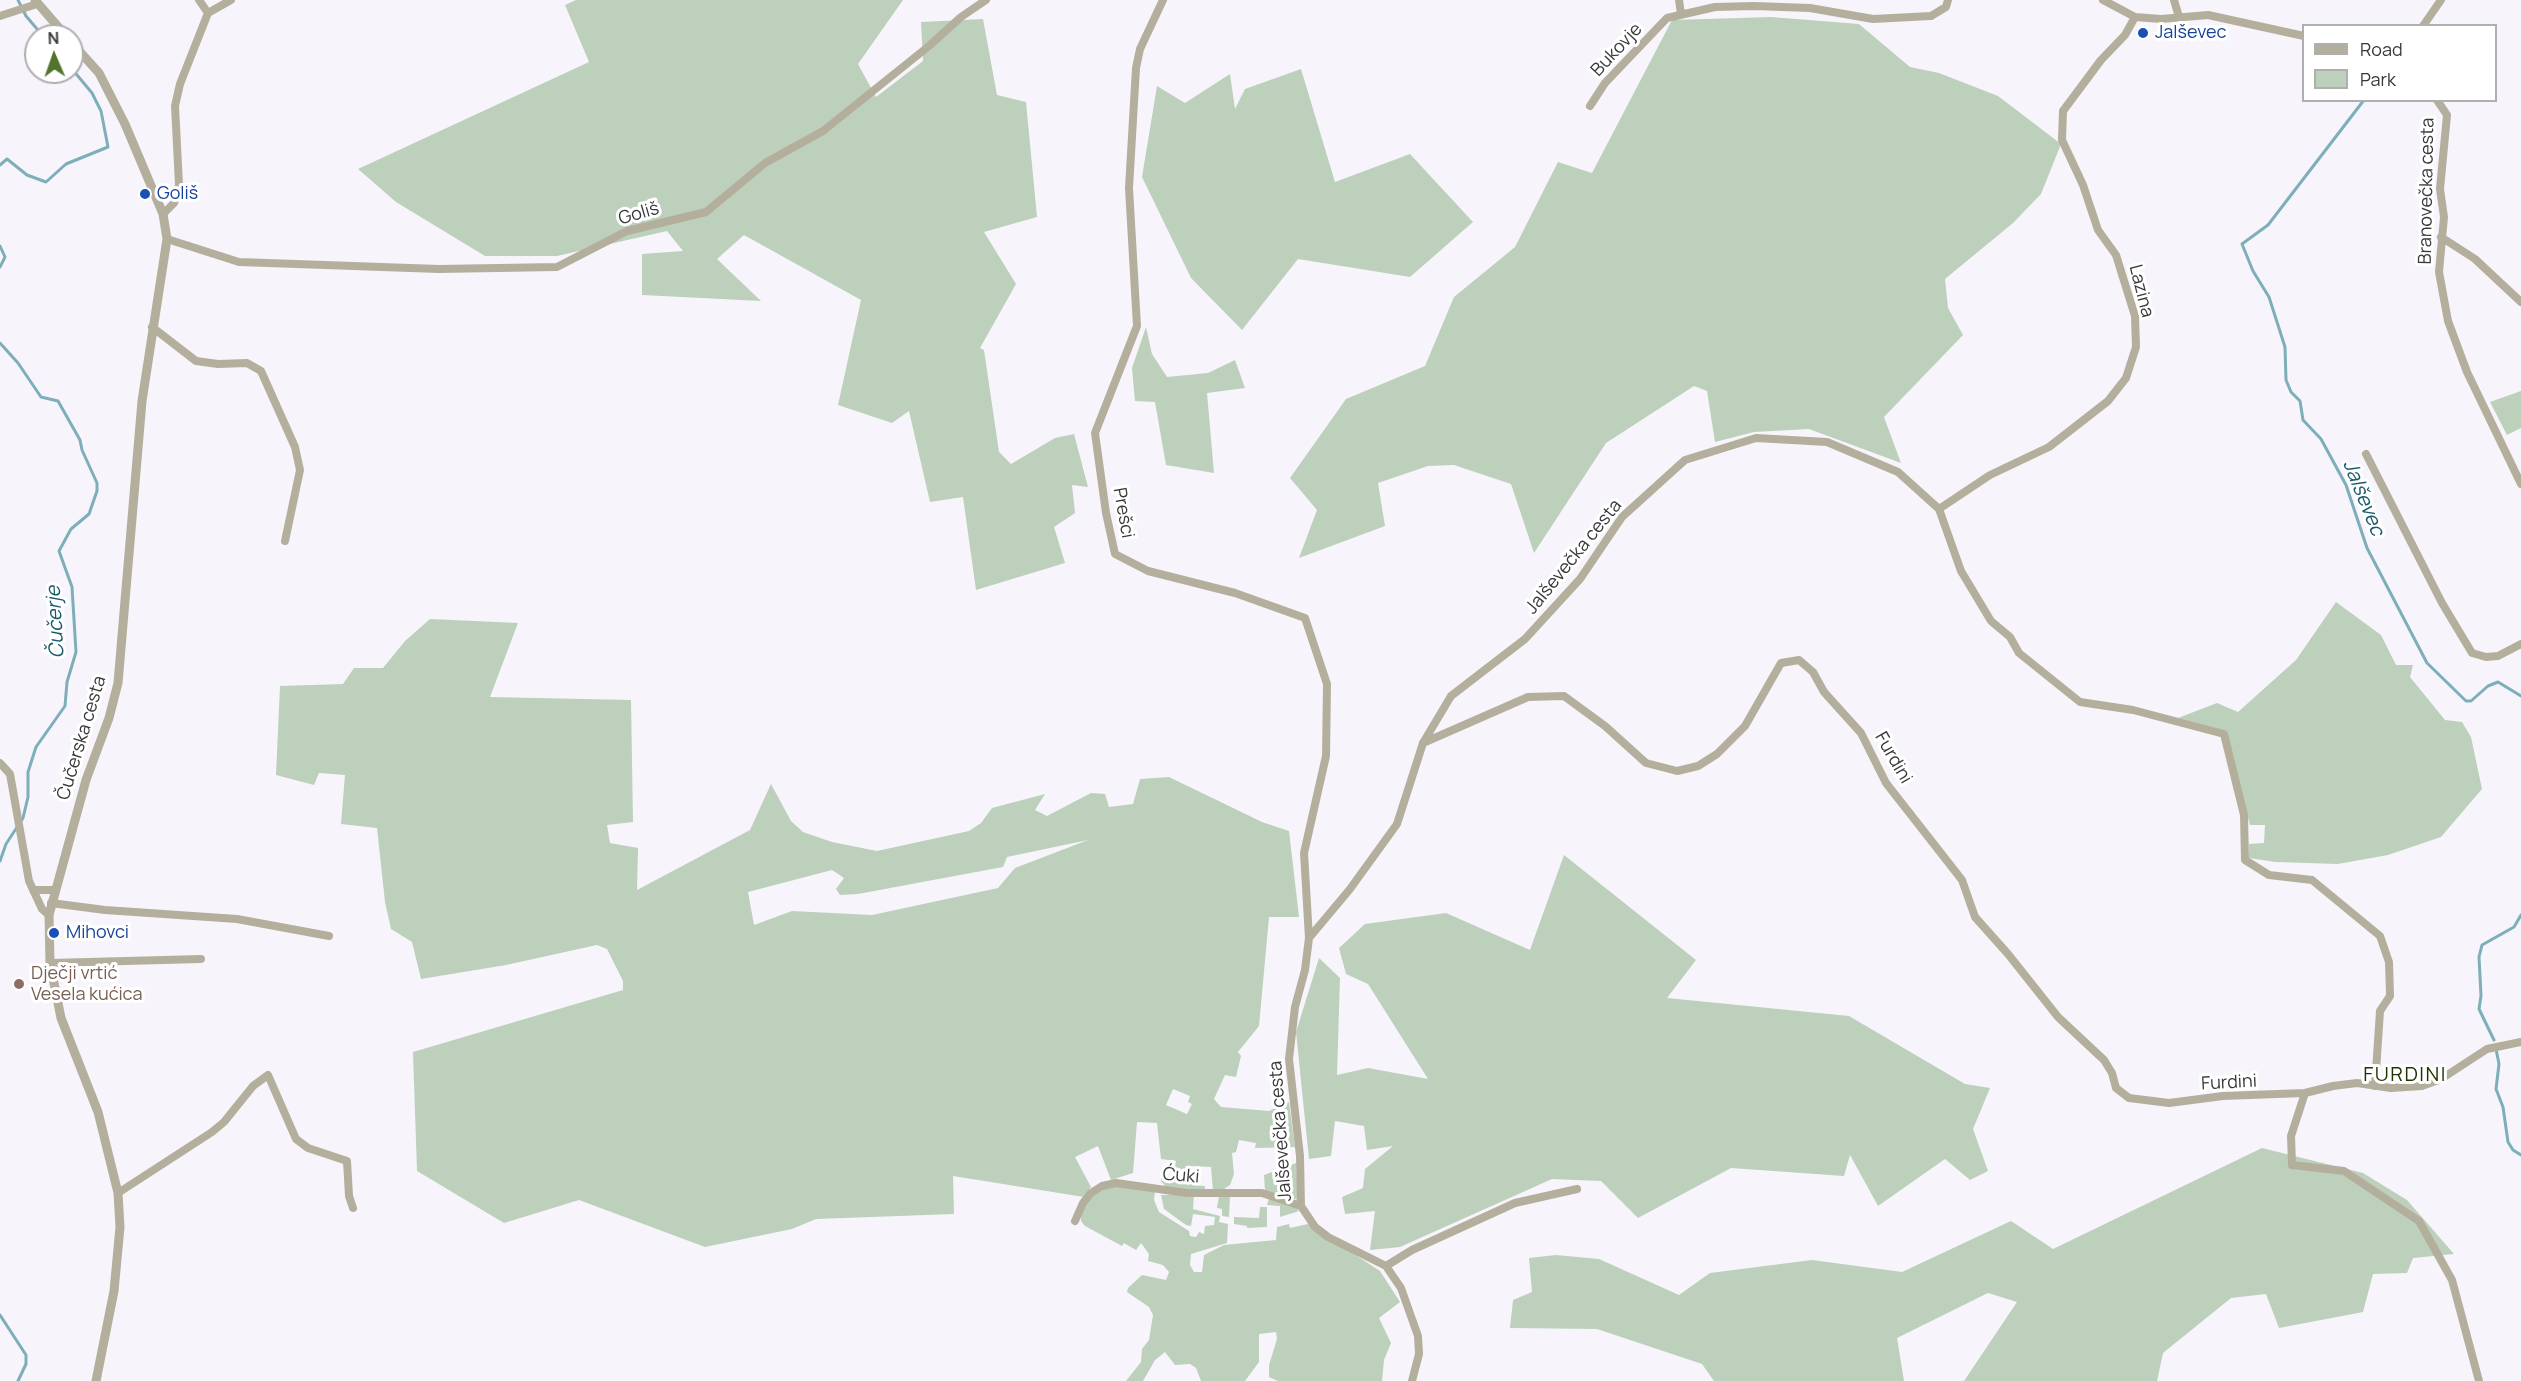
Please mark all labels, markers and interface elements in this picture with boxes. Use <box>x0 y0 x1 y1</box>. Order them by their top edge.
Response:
street label: Bukovje <box>1587 19 1647 81</box>
place label: Jalševec <box>2155 22 2226 44</box>
north arrow <box>24 24 84 84</box>
legend <box>2302 24 2497 102</box>
marker: Jalševec <box>2136 26 2150 40</box>
text: N <box>47 27 60 49</box>
text: Road <box>2360 37 2403 61</box>
text: Park <box>2360 67 2396 91</box>
street label: Branovečka cesta <box>2415 117 2439 265</box>
place label: Goliš <box>157 183 198 205</box>
marker: Goliš <box>138 187 152 201</box>
street label: Goliš <box>616 198 662 230</box>
street label: Lazina <box>2124 262 2158 320</box>
water label: Jalševec <box>2337 457 2389 539</box>
street label: Prešci <box>1108 486 1138 540</box>
street label: Jalševečka cesta <box>1521 495 1627 619</box>
water label: Čučerje <box>42 585 70 659</box>
street label: Čučerska cesta <box>53 673 111 803</box>
street label: Furdini <box>1870 728 1916 788</box>
place label: Mihovci <box>66 922 129 944</box>
marker: Mihovci <box>47 926 61 940</box>
place label: Dječji vrtić Vesela kućica <box>31 963 142 1006</box>
marker: Dječji vrtić Vesela kućica <box>12 977 26 991</box>
street label: Jalševečka cesta <box>1265 1060 1297 1202</box>
district label: FURDINI <box>2363 1063 2447 1087</box>
street label: Furdini <box>2201 1071 2257 1095</box>
street label: Ćuki <box>1162 1164 1200 1188</box>

